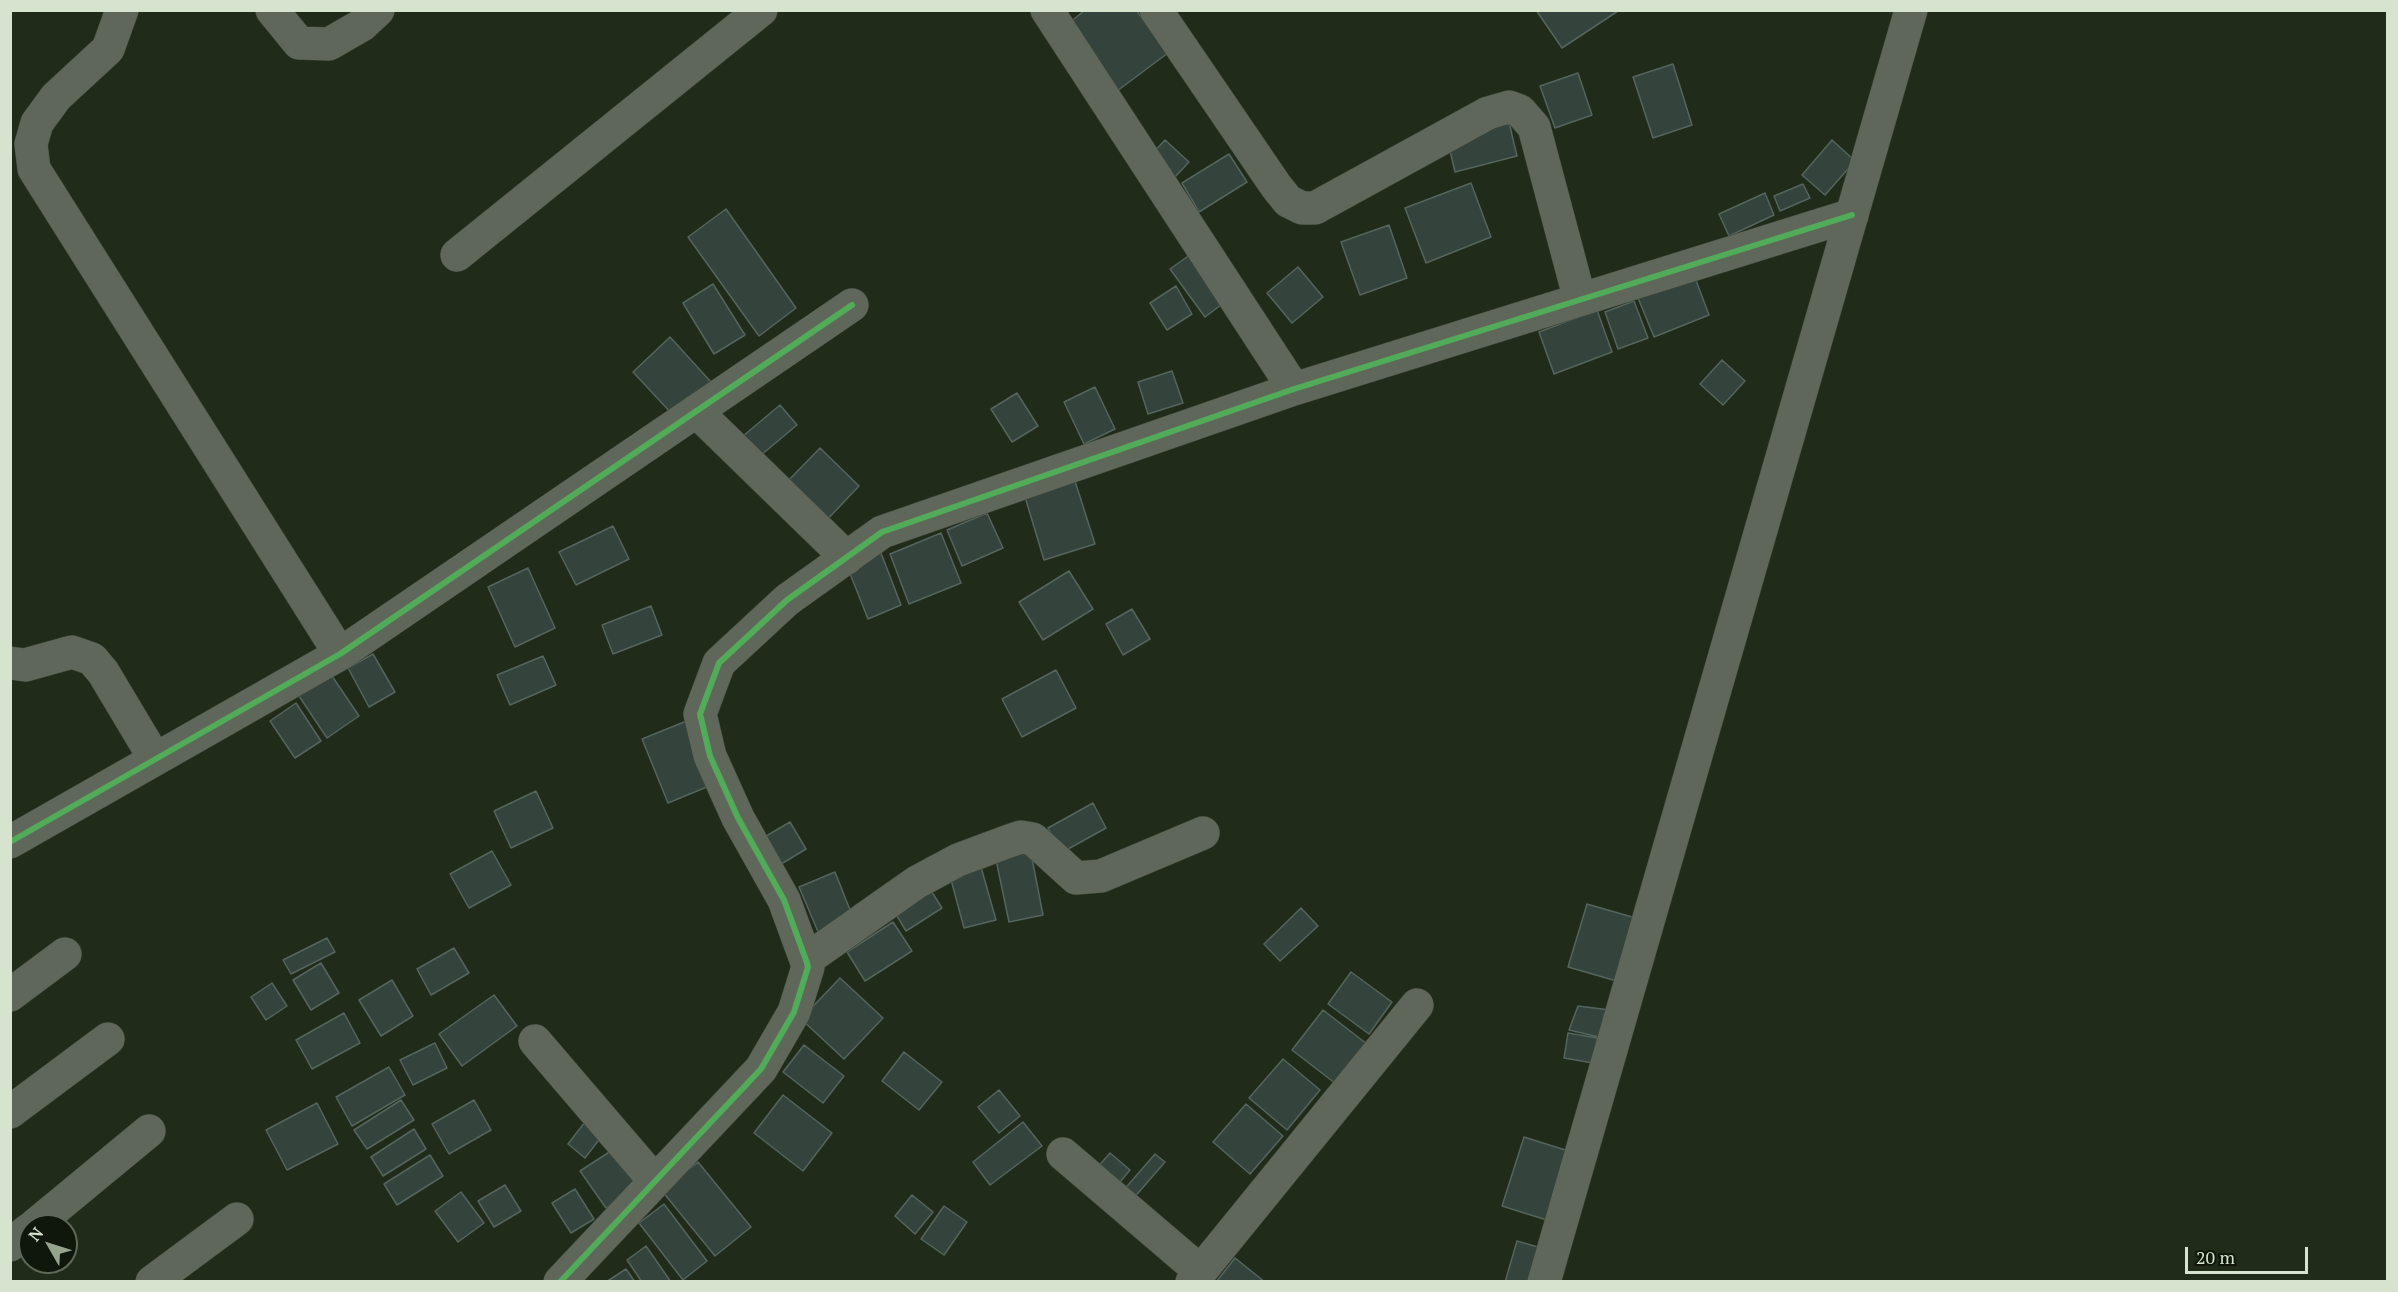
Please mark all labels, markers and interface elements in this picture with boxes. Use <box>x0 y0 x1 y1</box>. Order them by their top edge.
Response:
north arrow <box>18 1214 78 1274</box>
text: N <box>23 1222 48 1246</box>
scale bar <box>2188 1235 2311 1273</box>
text: 20 m <box>2196 1245 2235 1269</box>

